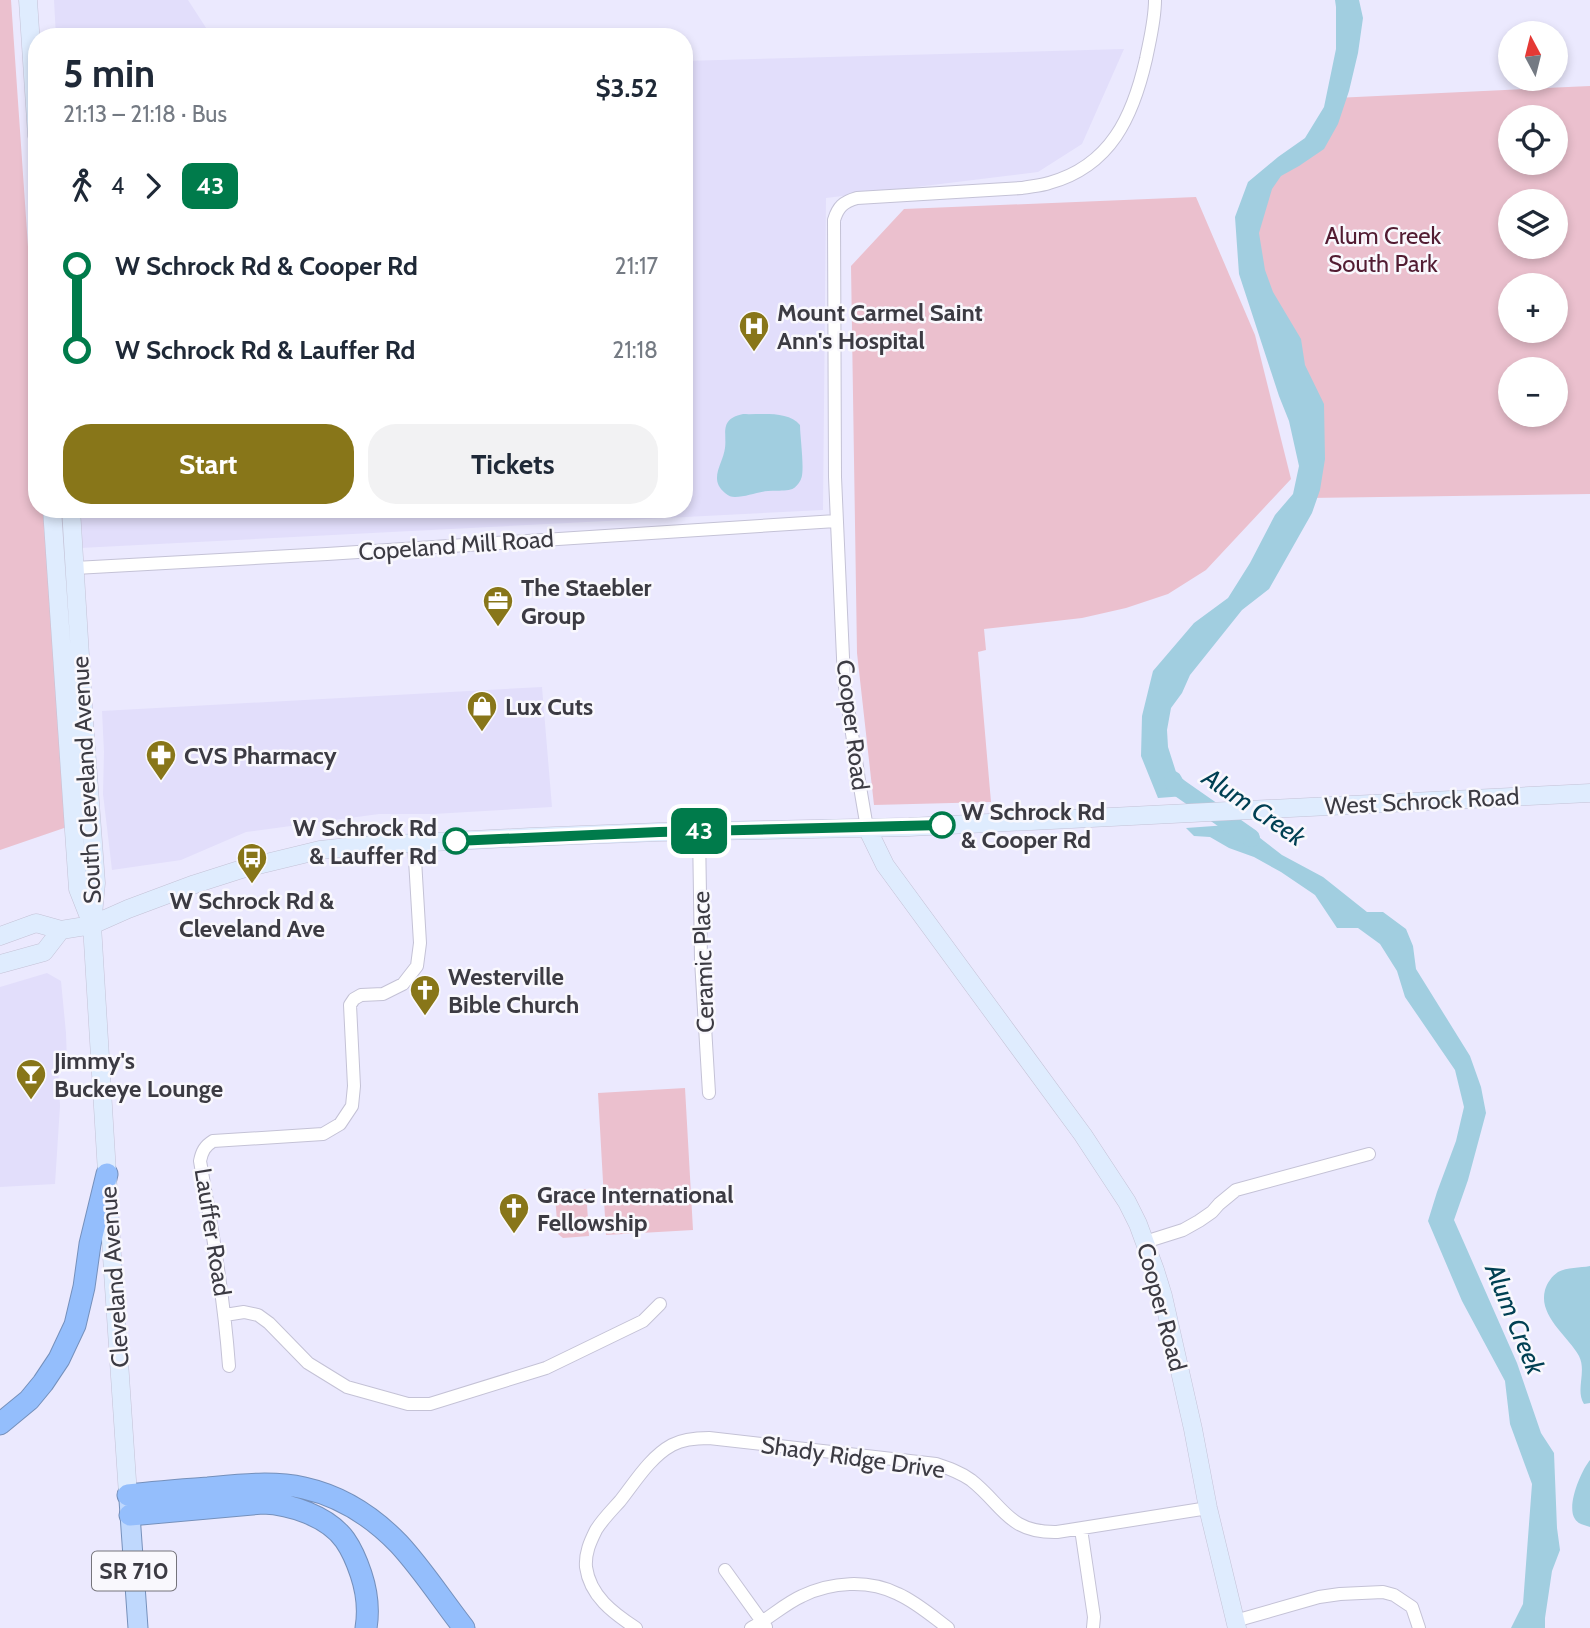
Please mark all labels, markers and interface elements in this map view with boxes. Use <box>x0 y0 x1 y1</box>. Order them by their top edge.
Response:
north arrow <box>1498 21 1568 91</box>
map controls <box>1498 21 1568 427</box>
text: 5 min <box>63 50 155 97</box>
text: $3.52 <box>595 72 658 104</box>
text: 21:13 – 21:18 · Bus <box>63 100 227 128</box>
button: locate <box>1498 105 1568 175</box>
icon: walk <box>63 167 101 205</box>
icon: forward <box>134 167 172 205</box>
text: 43 <box>196 171 224 200</box>
text: 4 <box>111 172 124 200</box>
button: layers <box>1498 189 1568 259</box>
park label: Alum Creek South Park <box>1325 221 1442 278</box>
text: W Schrock Rd & Cooper Rd <box>115 250 418 282</box>
text: 21:17 <box>615 252 658 280</box>
button: + <box>1498 273 1568 343</box>
place label: Mount Carmel Saint Ann's Hospital <box>777 298 983 355</box>
hospital icon: Mount Carmel Saint Ann's Hospital <box>737 309 771 353</box>
text: W Schrock Rd & Lauffer Rd <box>115 334 415 366</box>
text: 21:18 <box>612 336 658 364</box>
button: − <box>1498 357 1568 427</box>
button: Start <box>63 424 354 504</box>
button: Tickets <box>368 424 658 504</box>
street label: Copeland Mill Road <box>357 524 555 566</box>
place label: The Staebler Group <box>521 573 652 630</box>
office icon: The Staebler Group <box>481 584 515 628</box>
street label: South Cleveland Avenue <box>65 655 107 905</box>
street label: Cooper Road <box>831 658 875 792</box>
shop icon: Lux Cuts <box>465 689 499 733</box>
place label: Lux Cuts <box>505 692 593 721</box>
pharmacy icon: CVS Pharmacy <box>144 738 178 782</box>
place label: CVS Pharmacy <box>184 741 337 770</box>
water label: Alum Creek <box>1196 760 1312 853</box>
street label: West Schrock Road <box>1324 781 1520 821</box>
place label: W Schrock Rd & Cooper Rd <box>961 797 1105 854</box>
line badge: 43 <box>668 808 730 854</box>
marker: W Schrock Rd & Cooper Rd <box>929 812 955 838</box>
place label: W Schrock Rd & Lauffer Rd <box>293 813 437 870</box>
text: 43 <box>685 816 713 845</box>
marker: W Schrock Rd & Lauffer Rd <box>443 828 469 854</box>
bus stop icon: W Schrock Rd & Cleveland Ave <box>235 841 269 885</box>
place label: W Schrock Rd & Cleveland Ave <box>170 886 334 943</box>
street label: Ceramic Place <box>686 891 720 1033</box>
place label: Westerville Bible Church <box>448 962 579 1019</box>
church icon: Westerville Bible Church <box>408 973 442 1017</box>
place label: Jimmy's Buckeye Lounge <box>53 1046 223 1103</box>
bar icon: Jimmy's Buckeye Lounge <box>14 1057 48 1101</box>
street label: Lauffer Road <box>189 1166 237 1298</box>
place label: Grace International Fellowship <box>537 1180 734 1237</box>
street label: Cleveland Avenue <box>93 1185 135 1369</box>
church icon: Grace International Fellowship <box>497 1191 531 1235</box>
street label: Cooper Road <box>1131 1240 1193 1374</box>
water label: Alum Creek <box>1478 1258 1552 1380</box>
street label: Shady Ridge Drive <box>759 1430 947 1484</box>
road number: SR 710 <box>92 1552 176 1590</box>

